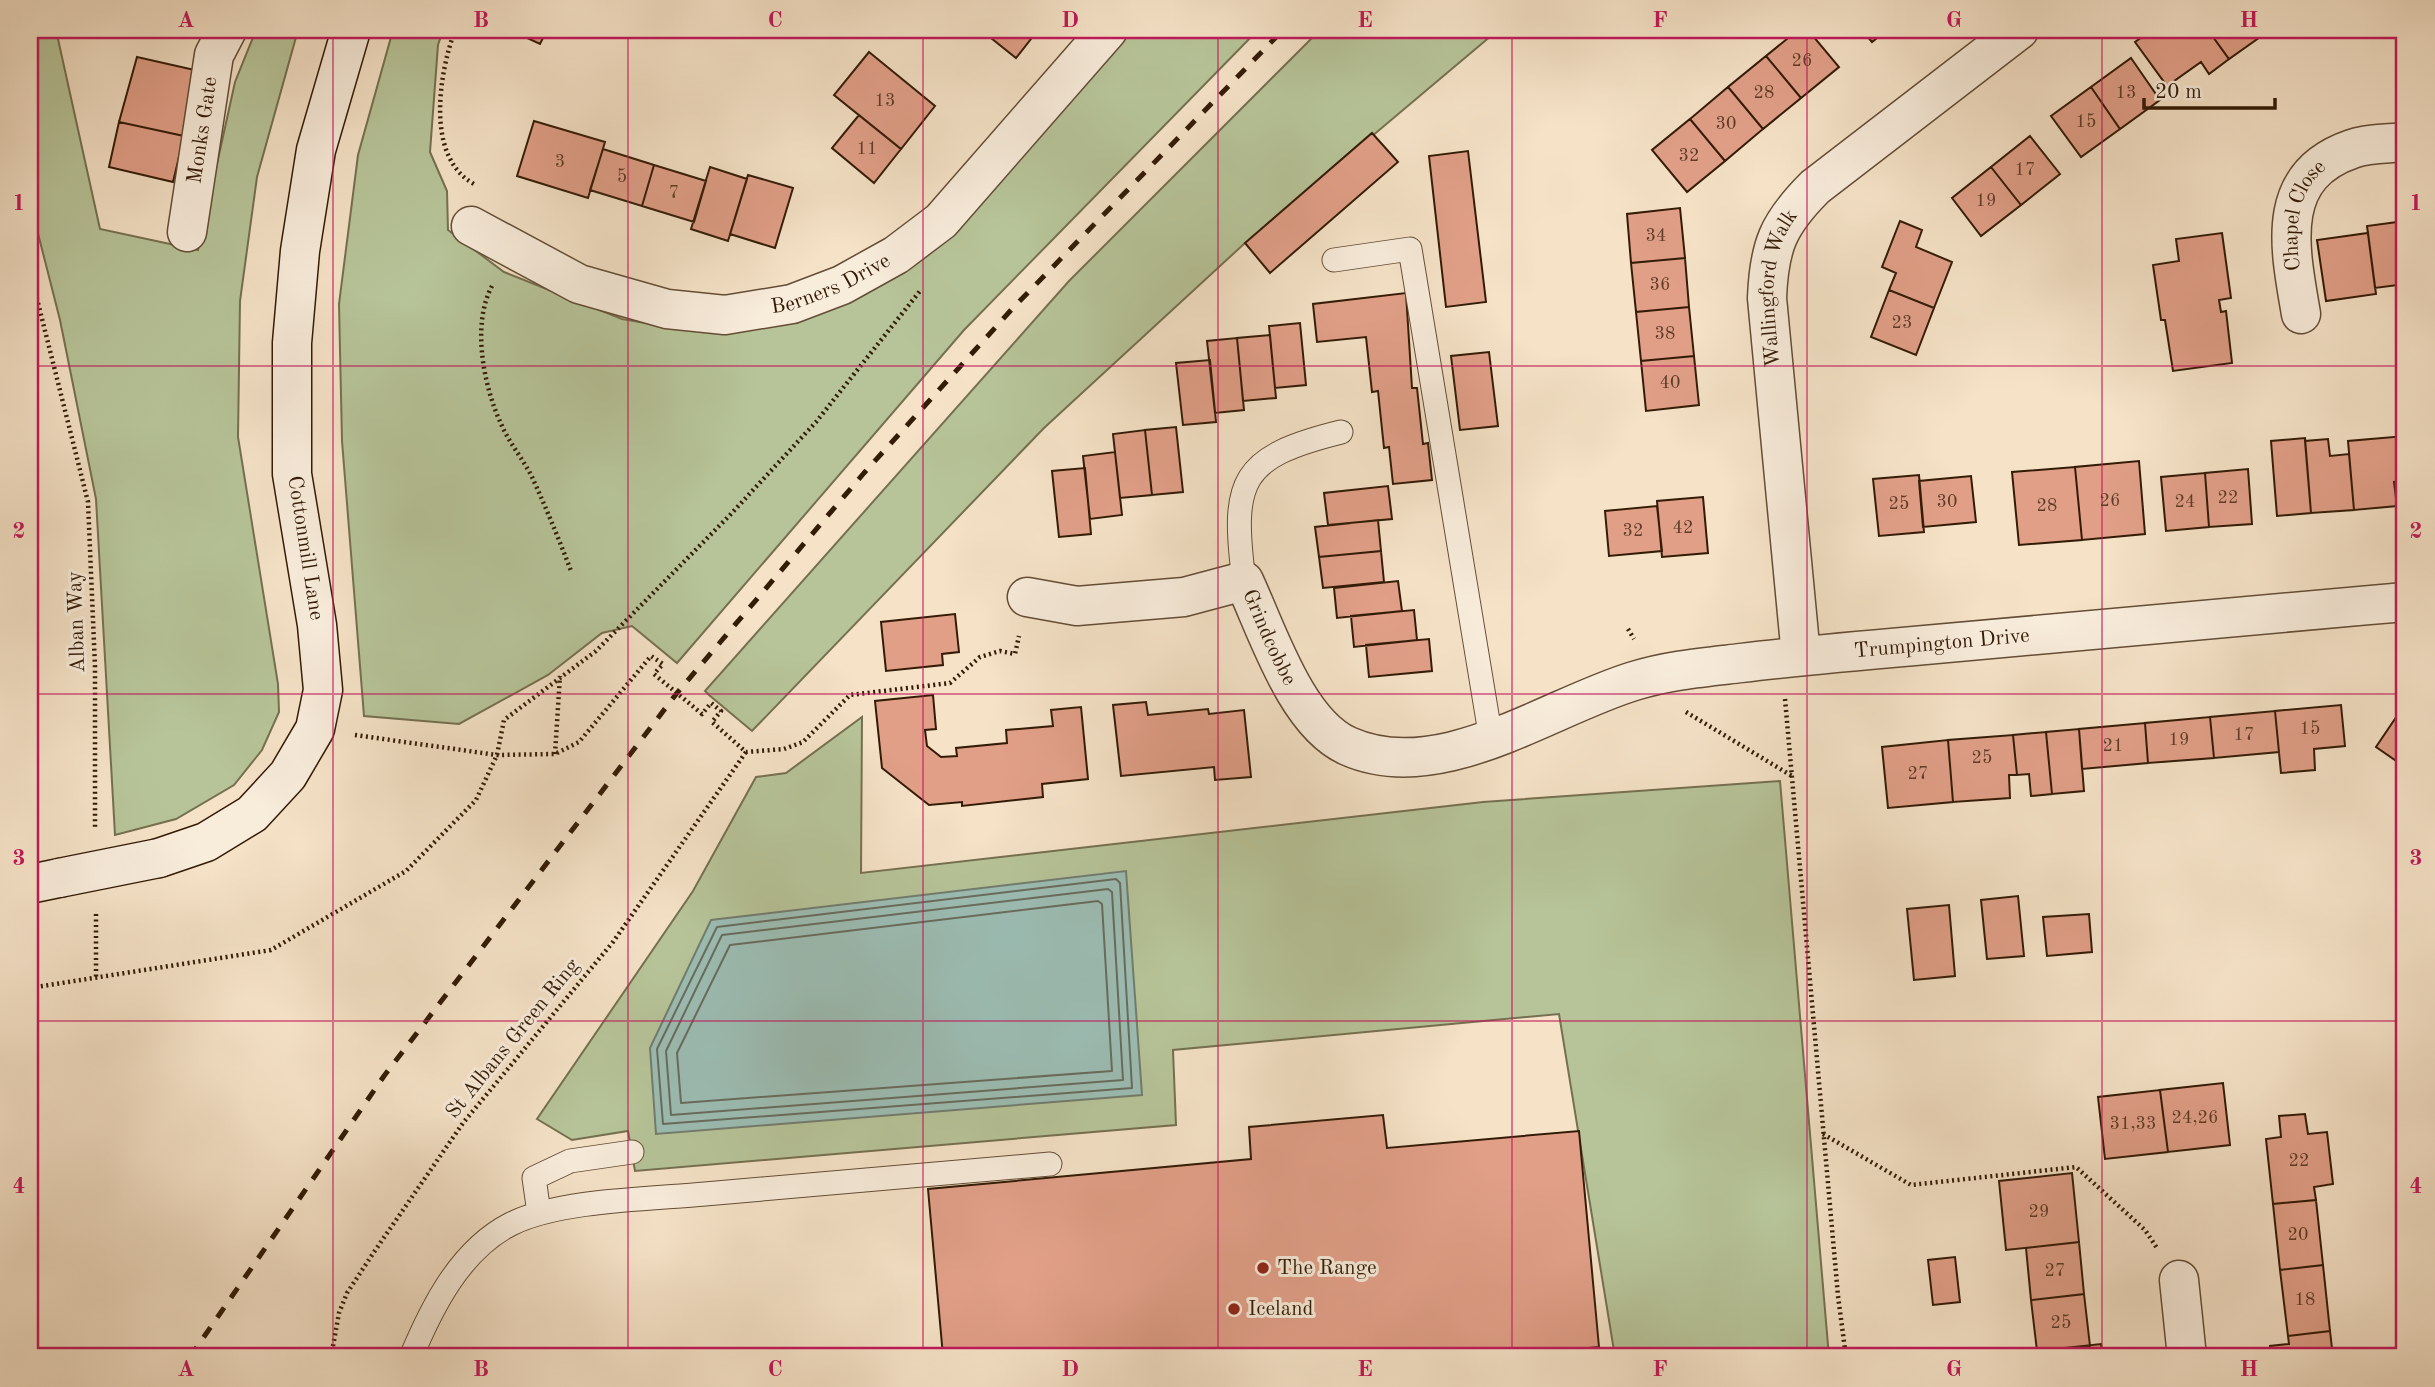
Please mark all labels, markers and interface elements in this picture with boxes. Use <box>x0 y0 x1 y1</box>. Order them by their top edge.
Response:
text: A <box>177 9 195 32</box>
text: B <box>473 9 489 32</box>
text: C <box>767 9 783 32</box>
text: D <box>1061 9 1079 32</box>
text: E <box>1357 9 1373 32</box>
text: F <box>1652 9 1668 32</box>
text: G <box>1946 9 1962 32</box>
text: H <box>2240 9 2258 32</box>
house number: 26 <box>1792 52 1812 70</box>
scale bar <box>2144 66 2276 110</box>
street label: Monks Gate <box>184 75 221 185</box>
text: 20 m <box>2155 82 2202 103</box>
house number: 28 <box>1754 84 1774 102</box>
house number: 13 <box>2116 84 2136 102</box>
house number: 13 <box>875 92 895 110</box>
house number: 15 <box>2076 113 2096 131</box>
house number: 30 <box>1716 115 1736 133</box>
house number: 11 <box>857 140 877 158</box>
house number: 32 <box>1679 147 1699 165</box>
house number: 3 <box>555 153 565 171</box>
street label: Chapel Close <box>2281 156 2330 272</box>
house number: 17 <box>2015 161 2035 179</box>
house number: 5 <box>617 168 627 186</box>
house number: 7 <box>669 184 679 202</box>
text: 1 <box>12 192 26 215</box>
house number: 19 <box>1976 192 1996 210</box>
text: 1 <box>2409 192 2423 215</box>
street label: Wallingford Walk <box>1756 205 1802 368</box>
house number: 34 <box>1646 227 1666 245</box>
street label: Berners Drive <box>769 250 894 318</box>
house number: 36 <box>1650 276 1670 294</box>
house number: 23 <box>1892 314 1912 332</box>
house number: 38 <box>1655 325 1675 343</box>
house number: 40 <box>1660 374 1680 392</box>
street label: Cottonmill Lane <box>283 474 327 622</box>
house number: 22 <box>2218 489 2238 507</box>
house number: 26 <box>2100 492 2120 510</box>
house number: 30 <box>1937 493 1957 511</box>
house number: 24 <box>2175 493 2195 511</box>
house number: 25 <box>1889 495 1909 513</box>
house number: 28 <box>2037 497 2057 515</box>
house number: 42 <box>1673 519 1693 537</box>
text: 2 <box>12 520 26 543</box>
text: 2 <box>2409 520 2423 543</box>
house number: 32 <box>1623 522 1643 540</box>
street label: Alban Way <box>65 571 89 673</box>
street label: Grindcobbe <box>1239 586 1300 689</box>
street label: Trumpington Drive <box>1853 625 2030 662</box>
house number: 15 <box>2300 720 2320 738</box>
house number: 17 <box>2234 726 2254 744</box>
house number: 19 <box>2169 731 2189 749</box>
house number: 21 <box>2103 737 2123 755</box>
house number: 25 <box>1972 749 1992 767</box>
house number: 27 <box>1908 765 1928 783</box>
text: 3 <box>12 847 26 870</box>
text: 3 <box>2409 847 2423 870</box>
street label: St Albans Green Ring <box>442 955 584 1123</box>
house number: 24,26 <box>2172 1109 2218 1127</box>
house number: 31,33 <box>2110 1115 2156 1133</box>
house number: 22 <box>2289 1152 2309 1170</box>
text: 4 <box>12 1175 26 1198</box>
text: 4 <box>2409 1175 2423 1198</box>
house number: 29 <box>2029 1203 2049 1221</box>
house number: 20 <box>2288 1226 2308 1244</box>
place label: The Range <box>1277 1258 1377 1279</box>
marker: The Range <box>1255 1260 1271 1276</box>
house number: 27 <box>2045 1262 2065 1280</box>
house number: 18 <box>2295 1291 2315 1309</box>
place label: Iceland <box>1248 1299 1313 1320</box>
marker: Iceland <box>1226 1301 1242 1317</box>
house number: 25 <box>2051 1314 2071 1332</box>
text: A <box>177 1358 195 1381</box>
text: B <box>473 1358 489 1381</box>
text: C <box>767 1358 783 1381</box>
text: D <box>1061 1358 1079 1381</box>
text: E <box>1357 1358 1373 1381</box>
text: F <box>1652 1358 1668 1381</box>
text: G <box>1946 1358 1962 1381</box>
text: H <box>2240 1358 2258 1381</box>

